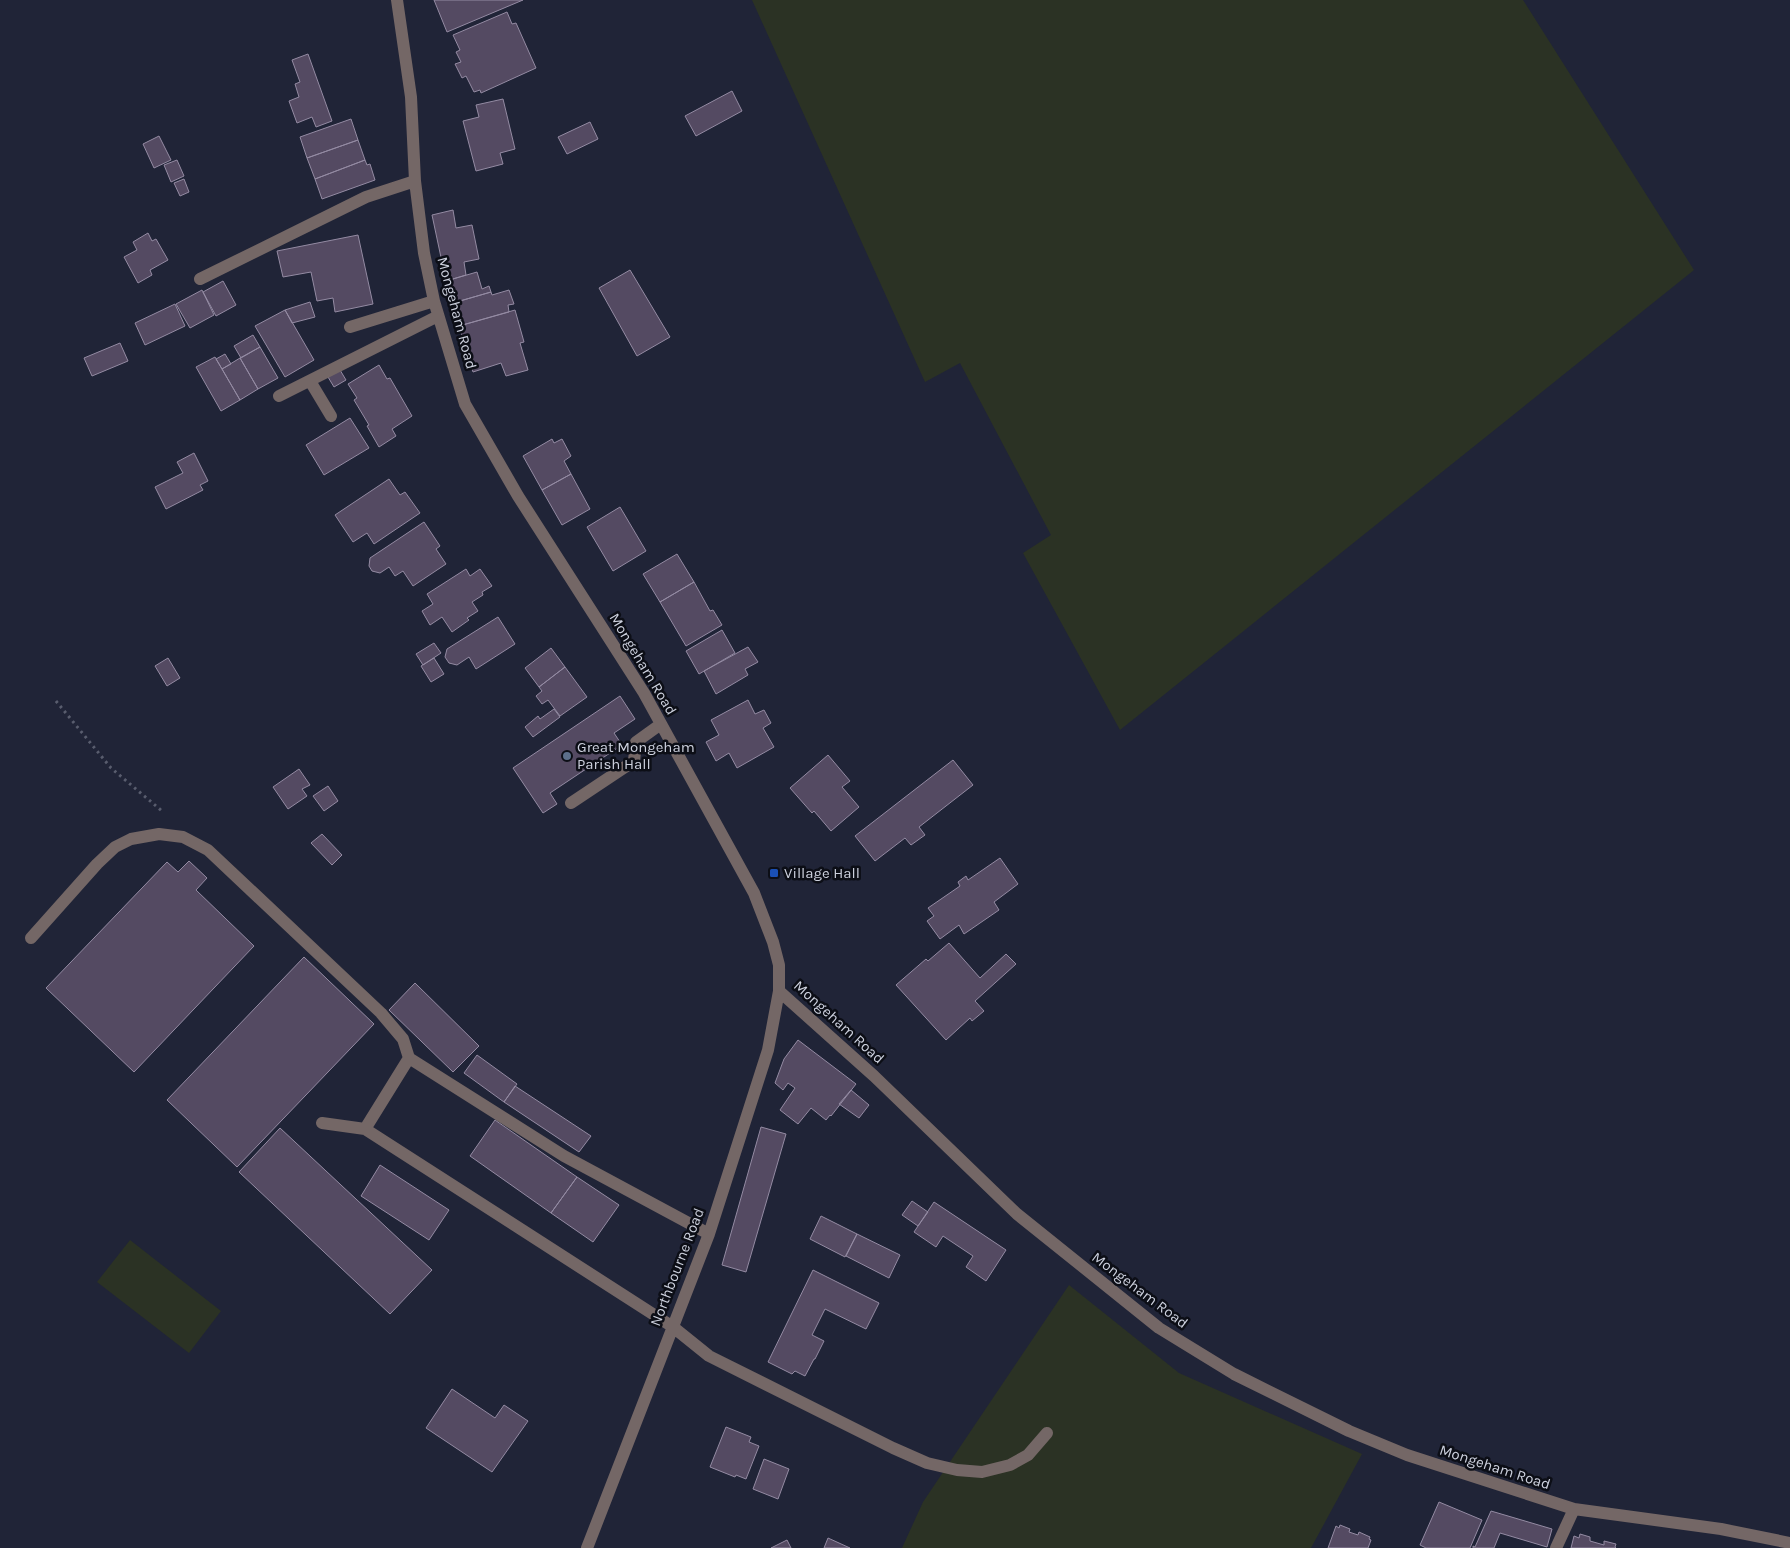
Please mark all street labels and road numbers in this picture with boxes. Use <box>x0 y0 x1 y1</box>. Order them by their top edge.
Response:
street label: Mongeham Road <box>433 255 481 371</box>
street label: Mongeham Road <box>606 610 680 718</box>
street label: Mongeham Road <box>790 977 888 1067</box>
street label: Northbourne Road <box>646 1205 708 1329</box>
street label: Mongeham Road <box>1088 1248 1192 1332</box>
street label: Mongeham Road <box>1437 1441 1553 1493</box>

